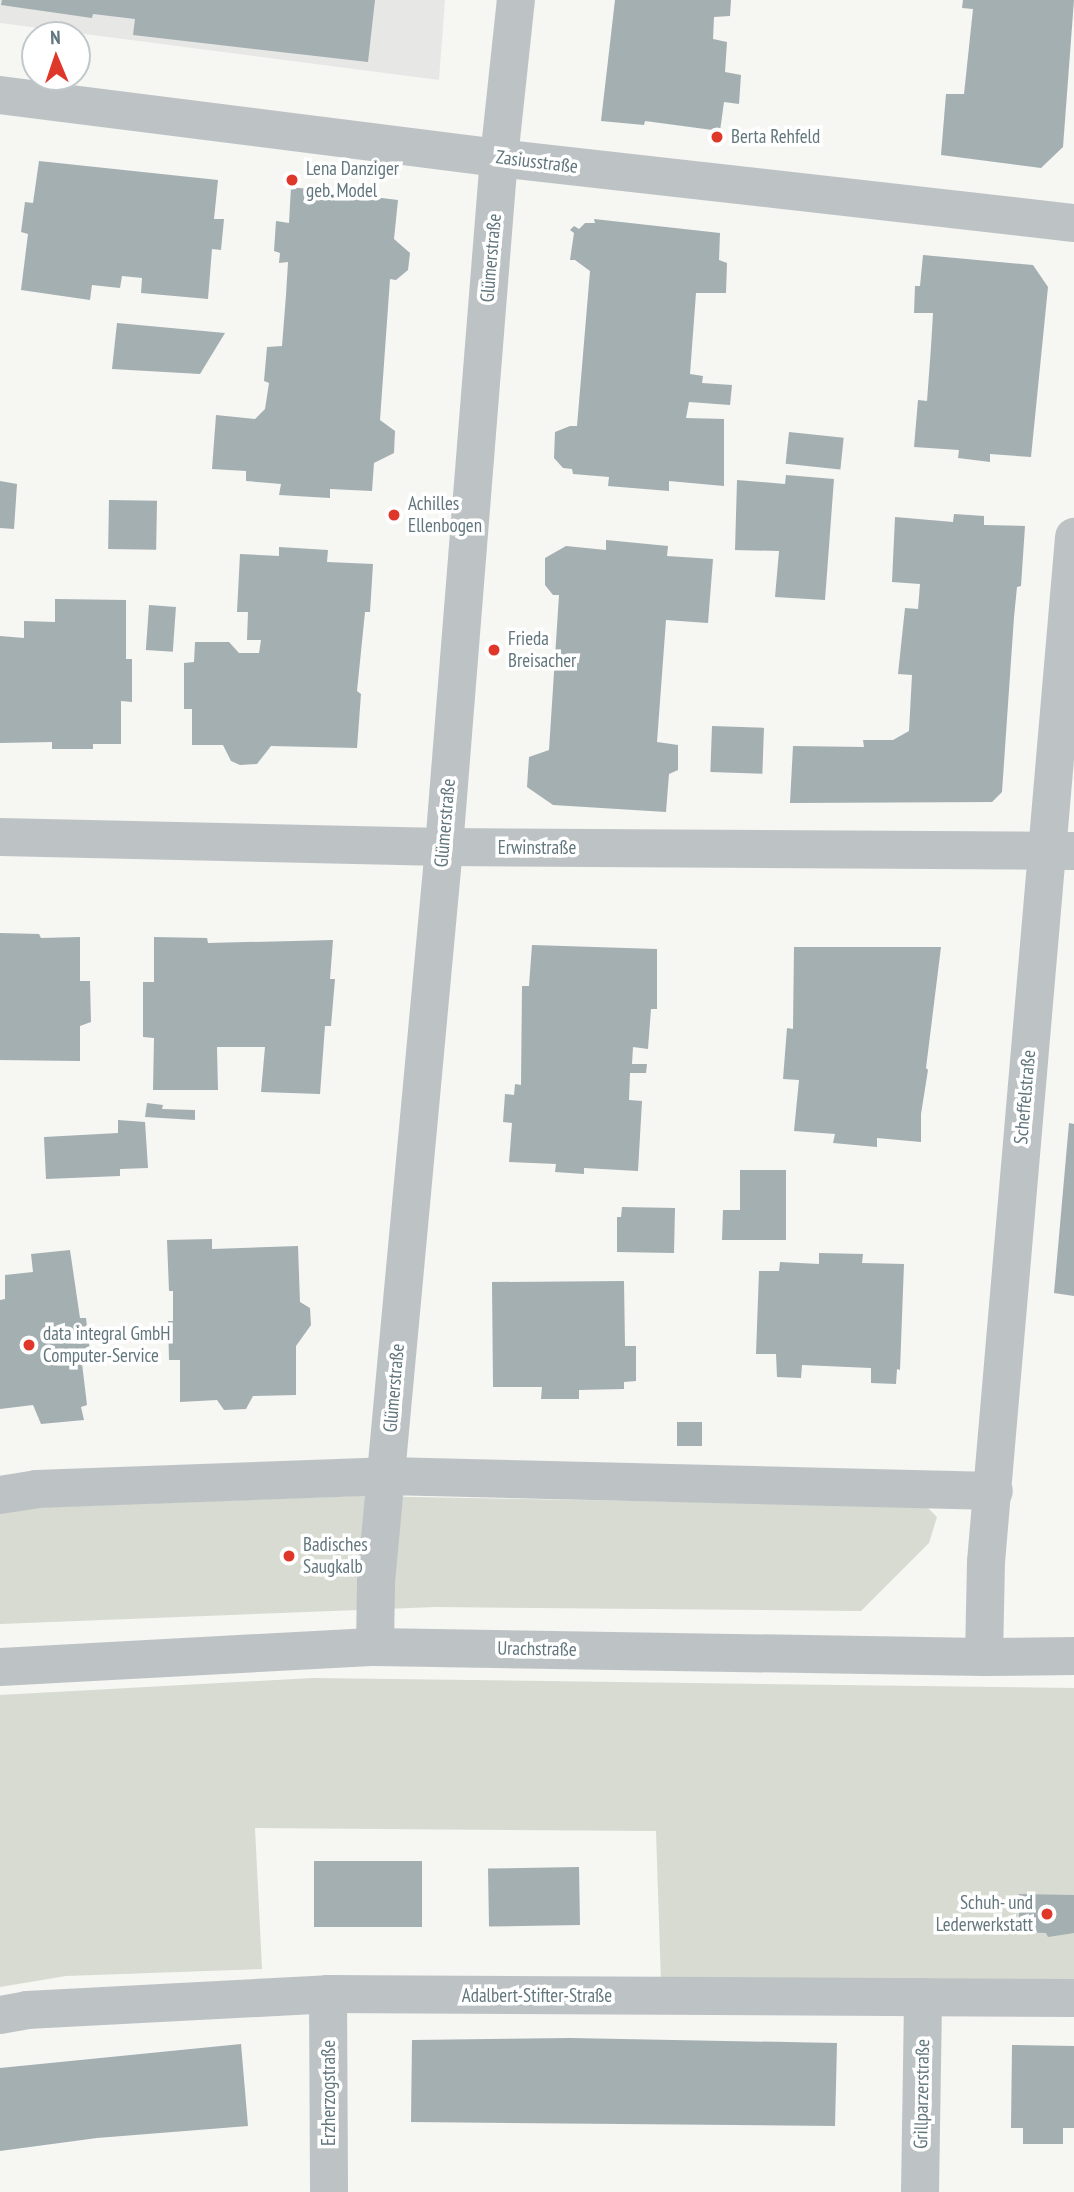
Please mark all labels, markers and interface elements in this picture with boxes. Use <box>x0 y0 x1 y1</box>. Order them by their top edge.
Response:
north arrow <box>21 21 91 91</box>
text: N <box>50 25 61 49</box>
place label: Berta Rehfeld <box>731 126 820 148</box>
marker: Berta Rehfeld <box>709 129 725 145</box>
street label: Zasiusstraße <box>495 146 579 178</box>
place label: Lena Danziger geb. Model <box>306 158 399 202</box>
marker: Lena Danziger geb. Model <box>284 172 300 188</box>
street label: Glümerstraße <box>476 213 506 303</box>
place label: Achilles Ellenbogen <box>408 493 482 537</box>
marker: Achilles Ellenbogen <box>386 507 402 523</box>
place label: Frieda Breisacher <box>508 628 576 672</box>
marker: Frieda Breisacher <box>486 642 502 658</box>
street label: Glümerstraße <box>430 778 460 868</box>
street label: Erwinstraße <box>498 837 576 859</box>
street label: Scheffelstraße <box>1010 1049 1040 1145</box>
place label: data integral GmbH Computer-Service <box>43 1323 171 1367</box>
marker: data integral GmbH Computer-Service <box>21 1337 37 1353</box>
street label: Glümerstraße <box>379 1343 409 1433</box>
place label: Badisches Saugkalb <box>303 1534 368 1578</box>
marker: Badisches Saugkalb <box>281 1548 297 1564</box>
street label: Urachstraße <box>497 1637 577 1661</box>
place label: Schuh- und Lederwerkstatt <box>936 1892 1033 1936</box>
marker: Schuh- und Lederwerkstatt <box>1039 1906 1055 1922</box>
street label: Adalbert-Stifter-Straße <box>462 1985 612 2007</box>
street label: Grillparzerstraße <box>910 2039 934 2149</box>
street label: Erzherzogstraße <box>318 2040 340 2146</box>

